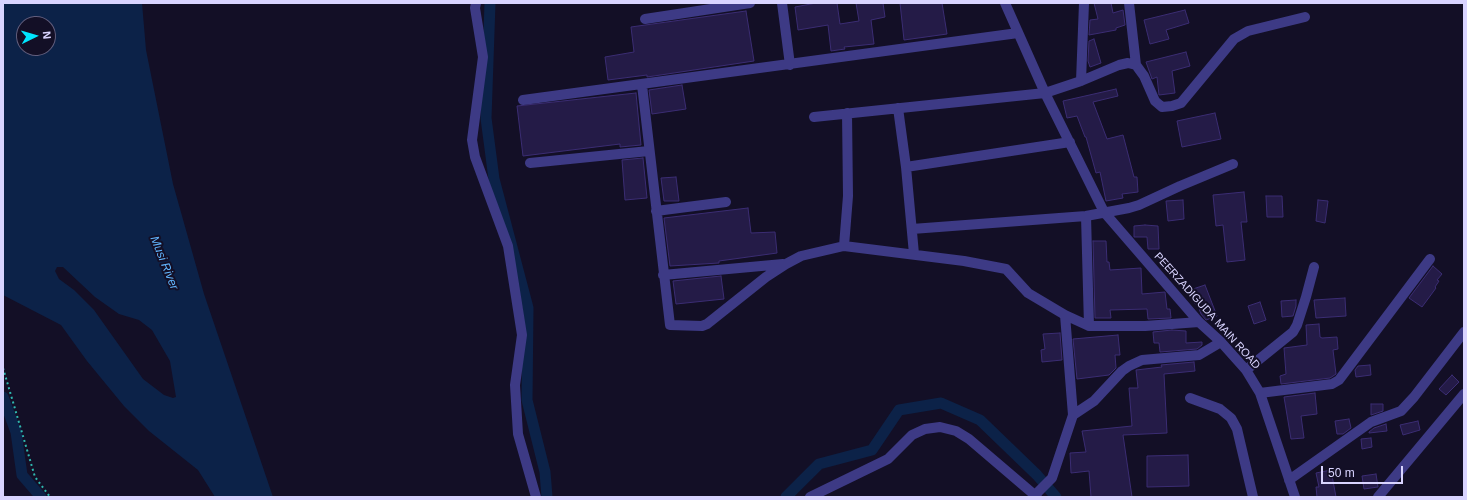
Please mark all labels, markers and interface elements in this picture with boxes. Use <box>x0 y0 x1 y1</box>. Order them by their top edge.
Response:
north arrow <box>16 16 56 56</box>
text: N <box>41 31 53 40</box>
water label: Musi River <box>147 234 181 292</box>
street label: PEERZADIGUDA MAIN ROAD <box>1151 250 1263 372</box>
scale bar <box>1323 458 1405 484</box>
text: 50 m <box>1328 466 1355 480</box>

